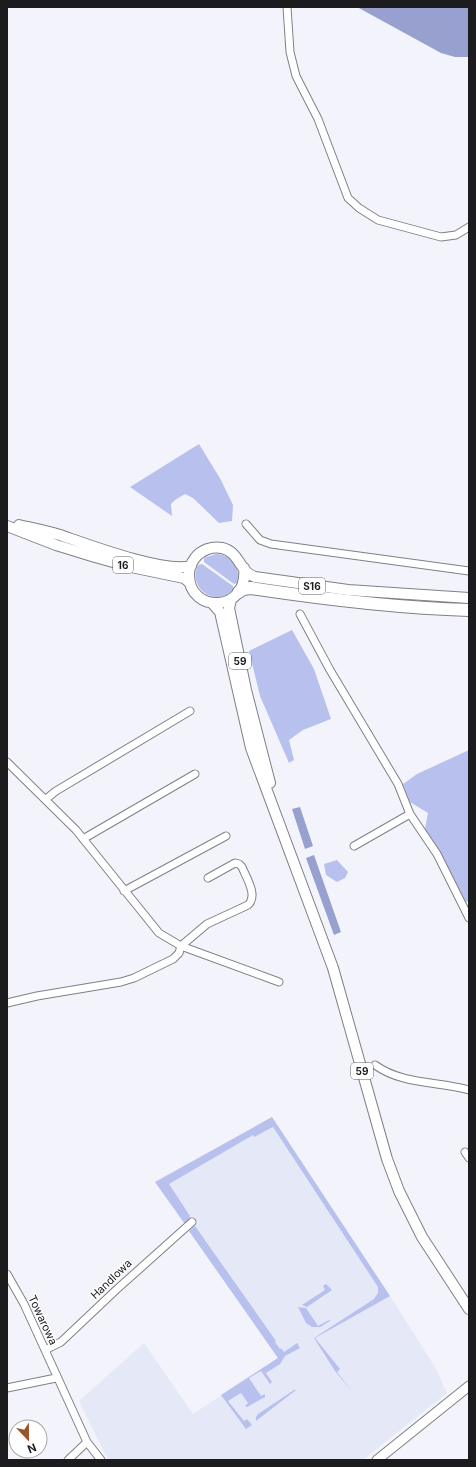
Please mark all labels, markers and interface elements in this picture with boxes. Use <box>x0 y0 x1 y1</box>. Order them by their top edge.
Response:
road number: 16 <box>113 557 133 573</box>
road number: S16 <box>299 578 325 594</box>
road number: 59 <box>229 653 251 669</box>
road number: 59 <box>351 1063 373 1079</box>
street label: Handlowa <box>87 1256 135 1302</box>
street label: Towarowa <box>25 1293 61 1347</box>
north arrow <box>8 1419 48 1459</box>
text: N <box>25 1440 38 1456</box>

